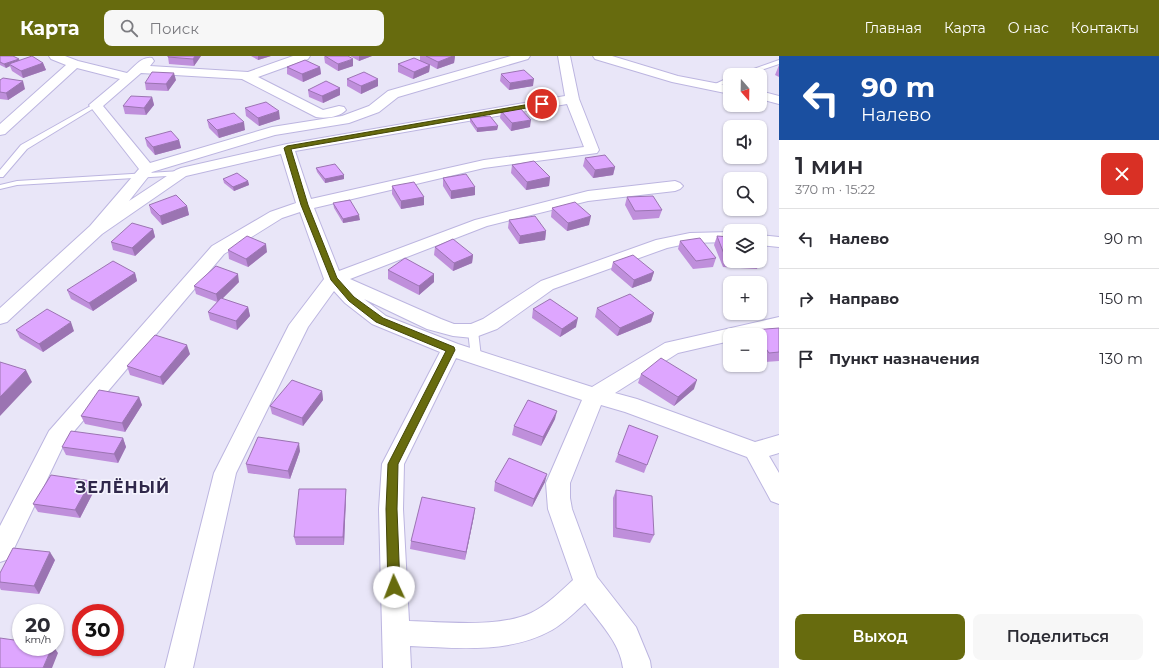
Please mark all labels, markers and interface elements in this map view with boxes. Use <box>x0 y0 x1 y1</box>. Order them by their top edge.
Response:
search box <box>104 10 384 46</box>
text: Карта <box>20 17 80 40</box>
icon: search <box>118 17 140 39</box>
text: Поиск <box>150 19 199 38</box>
text: Главная <box>864 19 922 37</box>
text: Карта <box>944 19 986 37</box>
text: О нас <box>1008 19 1049 37</box>
text: Контакты <box>1071 19 1139 37</box>
north arrow <box>723 68 767 112</box>
map controls <box>723 68 767 372</box>
text: 90 m <box>861 70 935 104</box>
icon: left <box>795 72 847 124</box>
pin <box>525 87 559 121</box>
icon: arrive <box>531 93 553 115</box>
text: Налево <box>861 104 931 126</box>
button: sound <box>723 120 767 164</box>
text: 1 мин <box>795 151 863 180</box>
button: close <box>1101 153 1143 195</box>
button: search <box>723 172 767 216</box>
text: 370 m · 15:22 <box>795 181 875 197</box>
button: layers <box>723 224 767 268</box>
icon: left <box>795 228 817 250</box>
text: Налево <box>829 229 889 248</box>
text: 90 m <box>1104 229 1143 248</box>
button: + <box>723 276 767 320</box>
icon: right <box>795 288 817 310</box>
text: Направо <box>829 289 899 308</box>
text: 150 m <box>1099 289 1143 308</box>
button: − <box>723 328 767 372</box>
icon: arrive <box>795 348 817 370</box>
text: Пункт назначения <box>829 349 980 368</box>
text: 130 m <box>1099 349 1143 368</box>
district label: ЗЕЛЁНЫЙ <box>75 477 170 497</box>
position arrow <box>373 566 415 608</box>
speed limit sign: 30 <box>72 604 124 656</box>
text: 20 <box>25 613 51 637</box>
button: Выход <box>795 614 965 660</box>
button: Поделиться <box>973 614 1143 660</box>
text: km/h <box>25 633 51 646</box>

